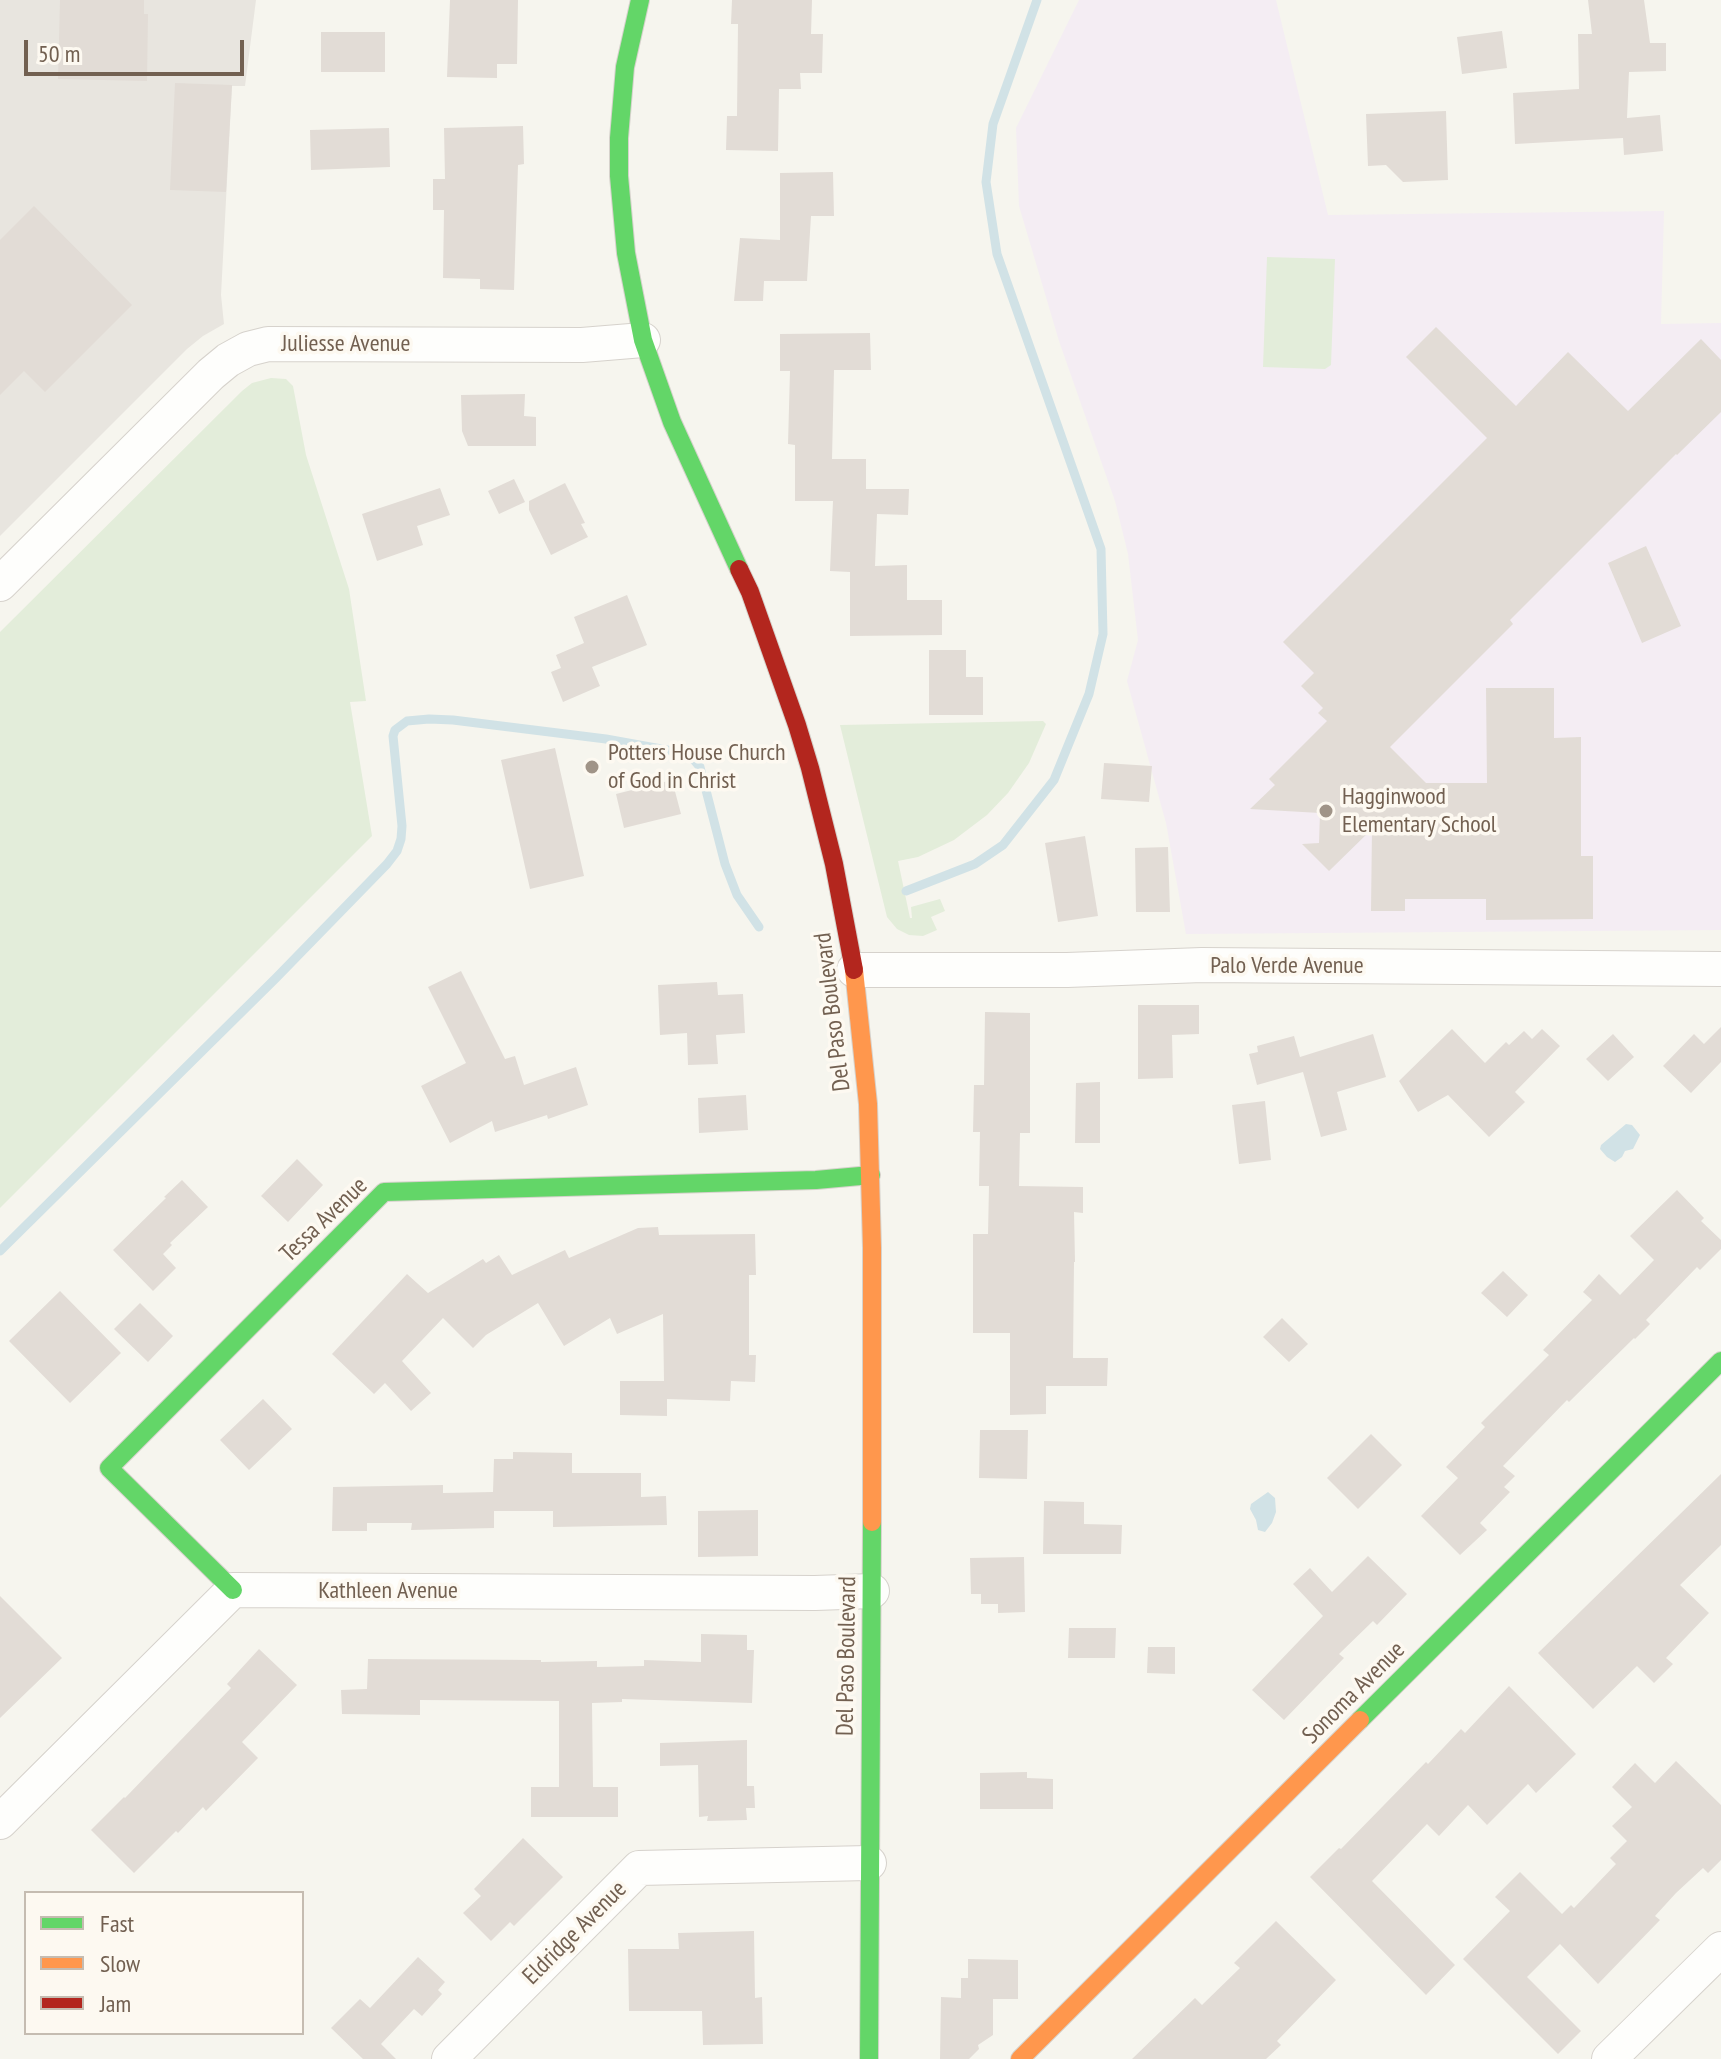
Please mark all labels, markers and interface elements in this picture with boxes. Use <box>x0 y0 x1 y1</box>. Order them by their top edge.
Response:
scale bar <box>28 24 248 74</box>
text: 50 m <box>38 38 80 69</box>
street label: Juliesse Avenue <box>282 330 410 358</box>
place label: Potters House Church of God in Christ <box>608 739 786 795</box>
marker: Potters House Church of God in Christ <box>583 758 601 776</box>
place label: Hagginwood Elementary School <box>1342 783 1496 839</box>
marker: Hagginwood Elementary School <box>1317 802 1335 820</box>
street label: Del Paso Boulevard <box>809 931 857 1093</box>
street label: Palo Verde Avenue <box>1210 952 1364 980</box>
street label: Tessa Avenue <box>275 1172 373 1268</box>
street label: Del Paso Boulevard <box>831 1576 863 1736</box>
street label: Kathleen Avenue <box>318 1577 458 1605</box>
street label: Sonoma Avenue <box>1297 1636 1411 1750</box>
street label: Eldridge Avenue <box>517 1875 633 1991</box>
legend <box>24 1891 304 2035</box>
text: Fast <box>100 1908 134 1939</box>
text: Slow <box>100 1948 140 1979</box>
text: Jam <box>100 1988 131 2019</box>

